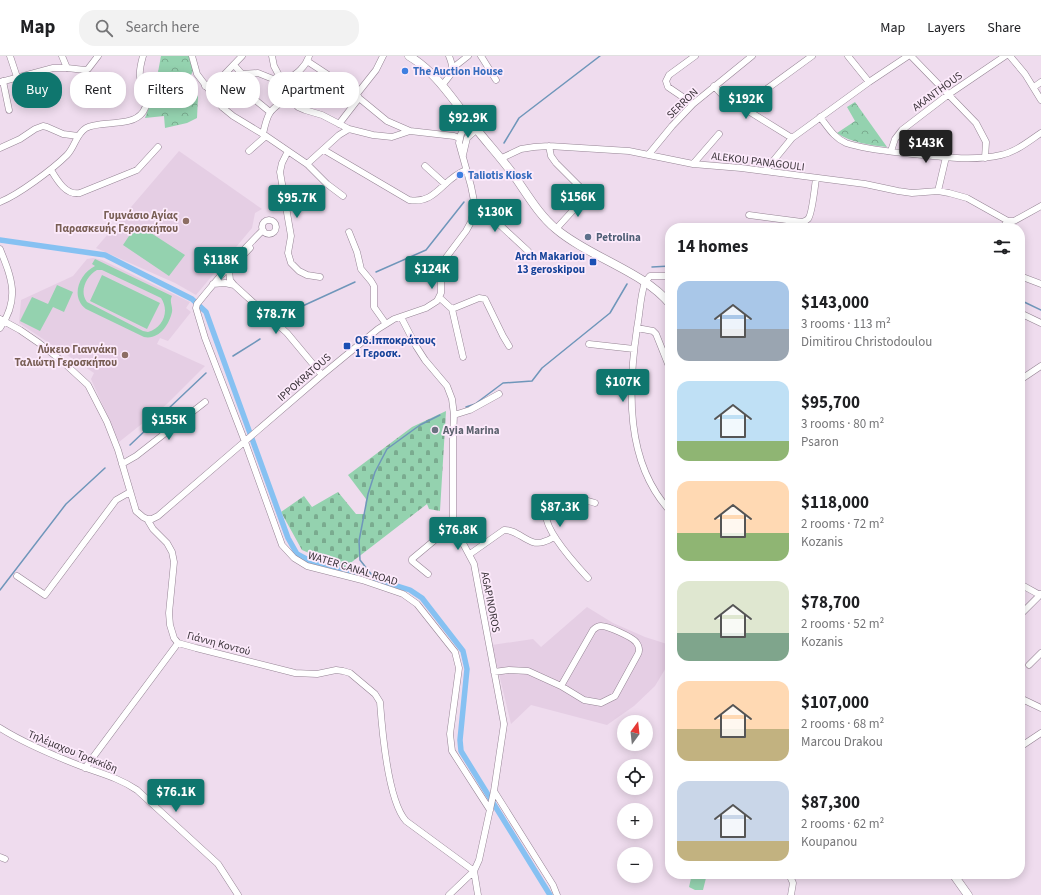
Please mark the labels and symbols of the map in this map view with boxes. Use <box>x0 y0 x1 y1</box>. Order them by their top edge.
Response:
place label: The Auction House <box>413 64 503 79</box>
marker: The Auction House <box>400 66 410 76</box>
street label: AKANTHOUS <box>909 68 965 115</box>
street label: SERRON <box>663 85 701 122</box>
pin: $192K <box>718 86 774 120</box>
pin: $92.9K <box>435 105 501 139</box>
pin: $143K <box>898 130 954 164</box>
street label: ALEKOU PANAGOULI <box>710 148 805 175</box>
place label: Taliotis Kiosk <box>468 168 532 183</box>
marker: Taliotis Kiosk <box>455 170 465 180</box>
pin: $156K <box>550 184 606 218</box>
pin: $95.7K <box>264 185 330 219</box>
pin: $130K <box>467 199 523 233</box>
place label: Γυμνάσιο Αγίας Παρασκευής Γεροσκήπου <box>55 208 178 236</box>
marker: Γυμνάσιο Αγίας Παρασκευής Γεροσκήπου <box>181 216 191 226</box>
place label: Petrolina <box>596 230 641 245</box>
marker: Petrolina <box>583 232 593 242</box>
pin: $118K <box>193 247 249 281</box>
place label: Arch Makariou 13 geroskipou <box>514 249 585 277</box>
pin: $124K <box>404 256 460 290</box>
marker: Arch Makariou 13 geroskipou <box>588 257 598 267</box>
pin: $78.7K <box>243 301 309 335</box>
place label: Οδ.Ιπποκράτους 1 Γεροσκ. <box>355 333 436 361</box>
marker: Οδ.Ιπποκράτους 1 Γεροσκ. <box>342 341 352 351</box>
place label: Λύκειο Γιαννάκη Ταλιώτη Γεροσκήπου <box>15 342 117 370</box>
marker: Λύκειο Γιαννάκη Ταλιώτη Γεροσκήπου <box>120 350 130 360</box>
street label: IPPOKRATOUS <box>274 350 334 405</box>
pin: $107K <box>595 369 651 403</box>
pin: $155K <box>141 407 197 441</box>
place label: Ayia Marina <box>442 423 500 438</box>
marker: Ayia Marina <box>430 425 440 435</box>
pin: $87.3K <box>527 494 593 528</box>
pin: $76.8K <box>425 517 491 551</box>
street label: WATER CANAL ROAD <box>306 548 400 589</box>
street label: AGAPINOROS <box>477 570 504 634</box>
street label: Γιάννη Κοντού <box>185 628 252 659</box>
north arrow <box>617 715 653 751</box>
street label: Τηλέμαχου Τρακκίδη <box>26 727 120 776</box>
pin: $76.1K <box>143 779 209 813</box>

